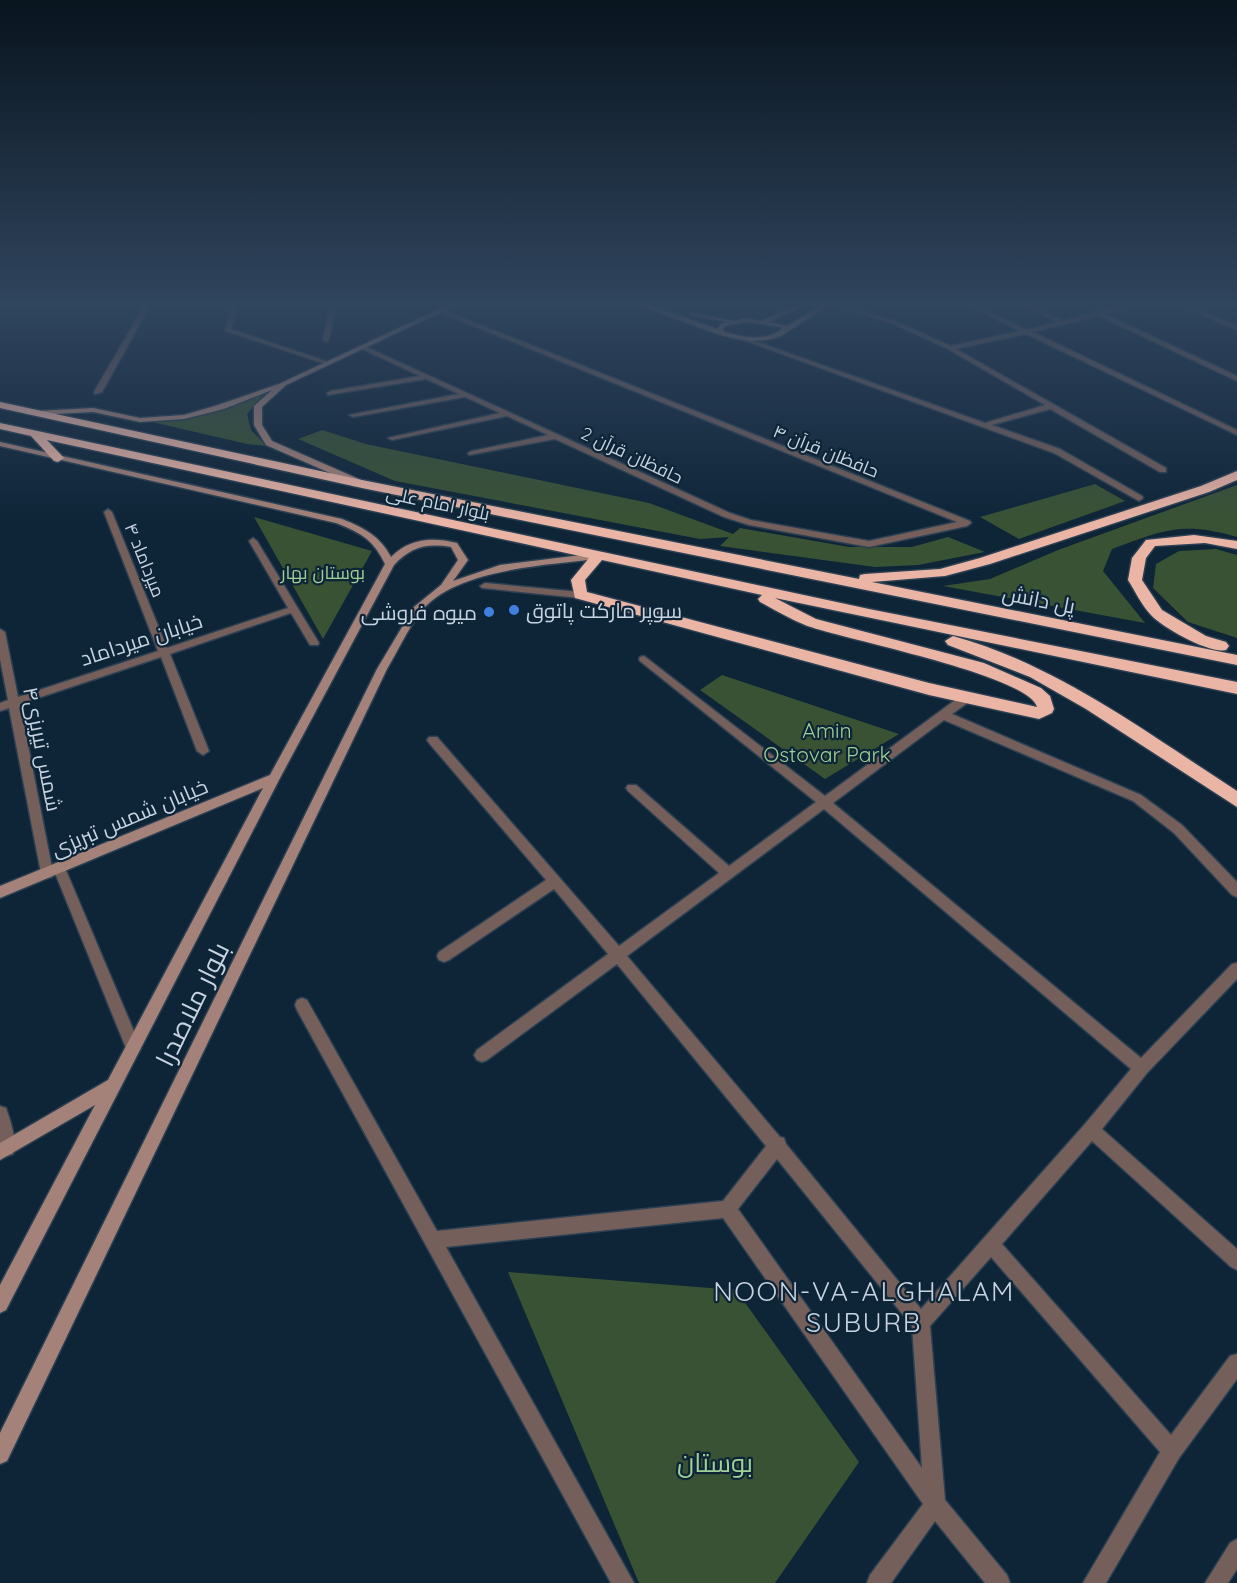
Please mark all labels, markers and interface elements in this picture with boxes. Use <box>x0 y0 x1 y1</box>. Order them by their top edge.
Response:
street label: حافظان قرآن ۴ <box>770 419 882 483</box>
street label: حافظان قرآن 2 <box>577 421 687 489</box>
street label: بلوار امام علی <box>384 481 492 526</box>
street label: میرداماد ۴ <box>120 519 170 601</box>
park label: بوستان بهار <box>280 561 365 584</box>
street label: پل دانش <box>1000 579 1078 621</box>
place label: سوپر مارکت پاتوق <box>526 597 682 625</box>
place label: میوه فروشی <box>361 599 477 626</box>
marker: سوپر مارکت پاتوق <box>507 603 521 617</box>
marker: میوه فروشی <box>482 605 496 619</box>
street label: خیابان میرداماد <box>77 607 206 672</box>
street label: شمس تیریزی۴ <box>17 685 68 814</box>
park label: Amin Ostovar Park <box>763 717 891 767</box>
street label: خیابان شمس تبریزی <box>47 772 212 863</box>
street label: بلوار ملاصدرا <box>148 937 236 1071</box>
district label: NOON-VA-ALGHALAM SUBURB <box>713 1274 1015 1339</box>
park label: بوستان <box>677 1446 753 1479</box>

